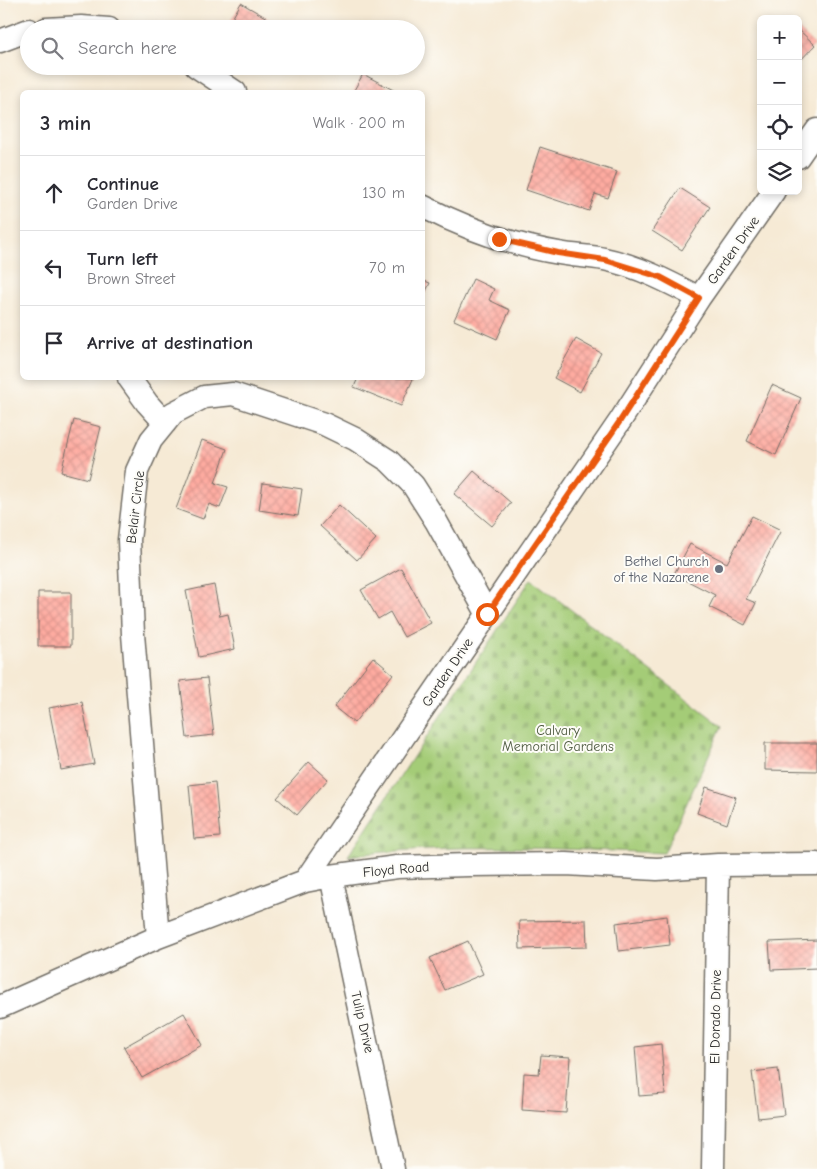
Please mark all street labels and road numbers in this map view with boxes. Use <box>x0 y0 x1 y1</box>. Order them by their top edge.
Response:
street label: Garden Drive <box>704 213 763 288</box>
street label: Belair Circle <box>123 470 148 544</box>
street label: Garden Drive <box>418 635 477 710</box>
street label: Floyd Road <box>362 858 430 881</box>
street label: El Dorado Drive <box>706 970 725 1064</box>
street label: Tulip Drive <box>347 990 378 1055</box>

